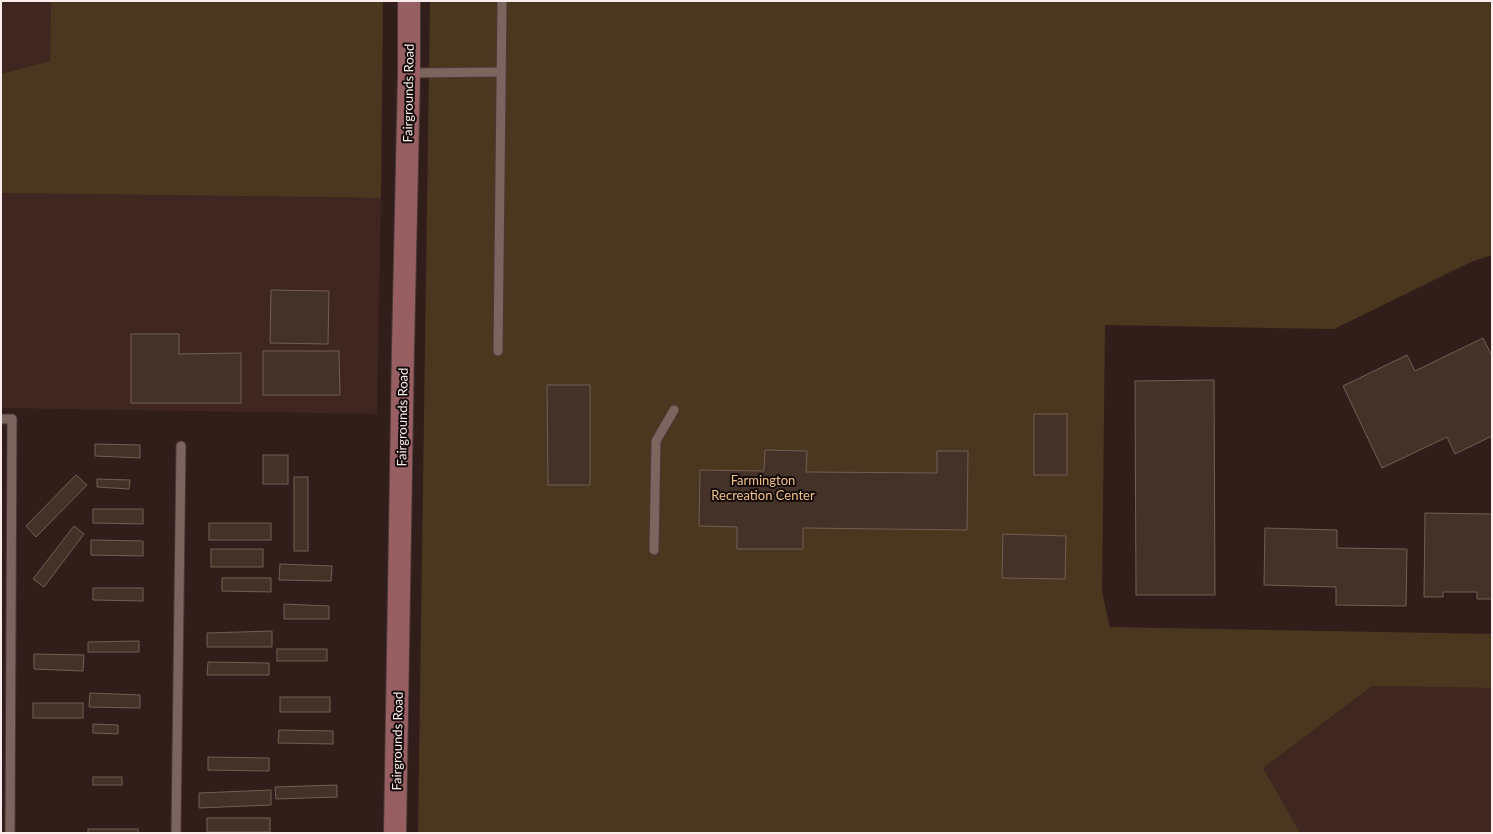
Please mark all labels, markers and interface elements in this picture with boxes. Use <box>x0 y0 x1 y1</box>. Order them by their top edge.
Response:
street label: Fairgrounds Road <box>399 43 417 143</box>
street label: Fairgrounds Road <box>393 367 411 467</box>
park label: Farmington Recreation Center <box>711 472 815 503</box>
street label: Fairgrounds Road <box>388 691 406 791</box>

